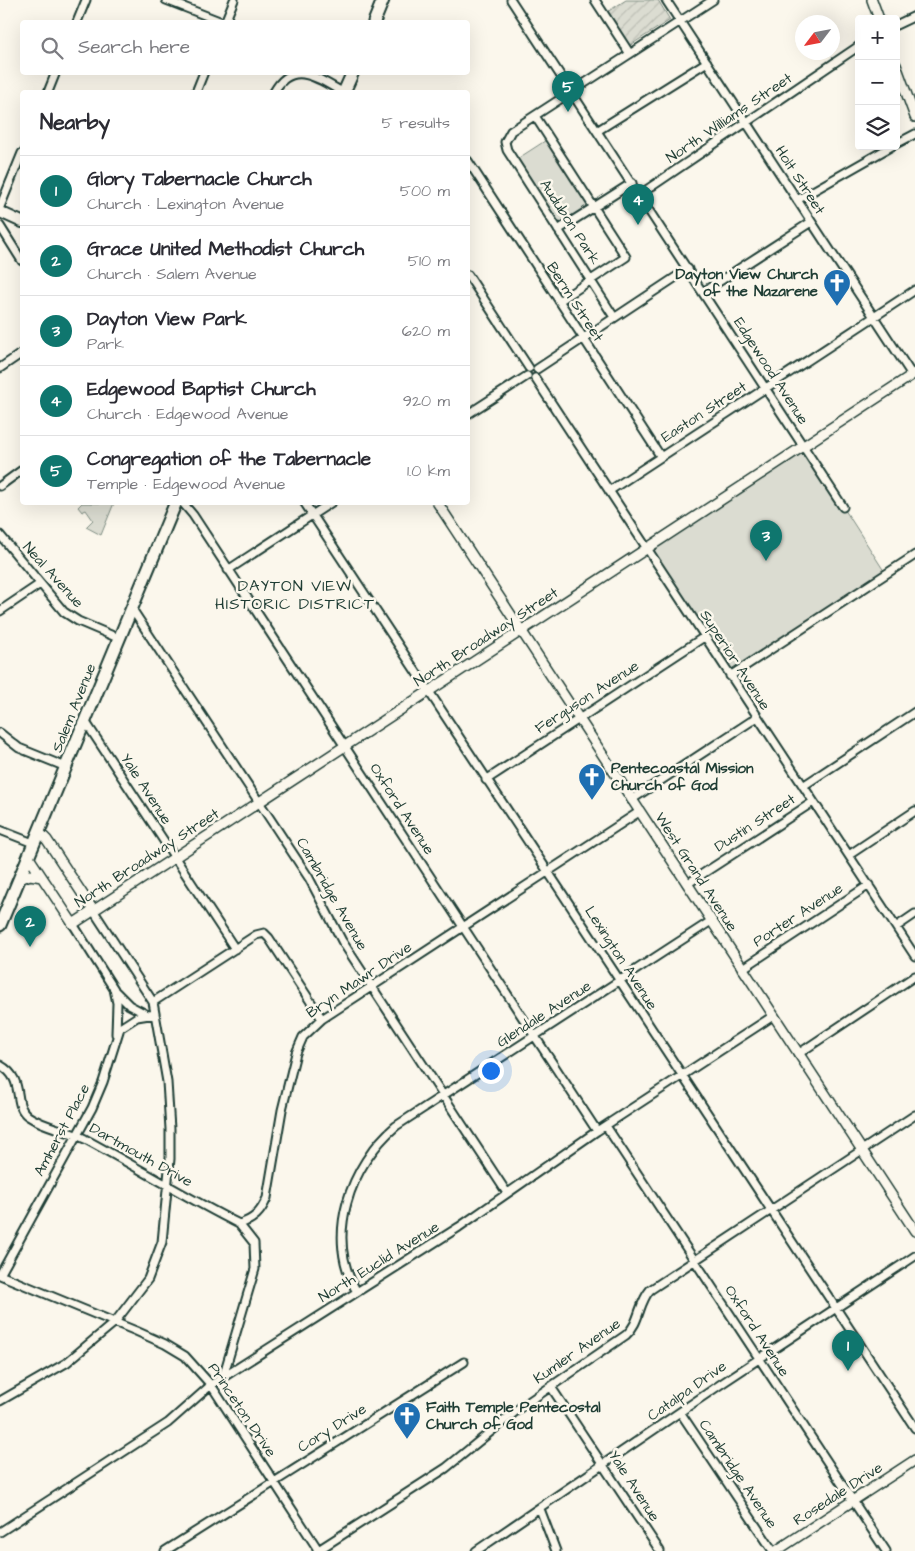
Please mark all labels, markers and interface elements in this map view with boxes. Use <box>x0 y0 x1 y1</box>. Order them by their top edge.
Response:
north arrow <box>795 15 840 60</box>
map controls <box>855 15 900 150</box>
button: + <box>855 15 900 60</box>
search box <box>20 20 470 75</box>
icon: search <box>38 34 66 62</box>
text: Search here <box>78 34 190 61</box>
button: − <box>855 60 900 105</box>
street label: North Williams Street <box>662 68 796 168</box>
pin: 5 <box>552 71 584 112</box>
button: layers <box>855 105 900 150</box>
text: Nearby <box>40 108 110 137</box>
text: 5 results <box>382 112 450 134</box>
street label: Holt Street <box>770 141 830 219</box>
text: Glory Tabernacle Church <box>87 166 312 193</box>
street label: Audubon Park <box>535 175 605 269</box>
text: 1 <box>55 180 57 202</box>
text: 500 m <box>400 180 450 202</box>
pin: 4 <box>622 184 654 225</box>
text: Church · Lexington Avenue <box>87 193 284 215</box>
text: Grace United Methodist Church <box>87 236 364 263</box>
text: 2 <box>51 250 61 272</box>
text: 510 m <box>408 250 450 272</box>
street label: Berm Street <box>541 258 609 346</box>
text: Church · Salem Avenue <box>87 263 257 285</box>
place label: Dayton View Church of the Nazarene <box>676 264 819 302</box>
church icon: Dayton View Church of the Nazarene <box>822 268 852 307</box>
text: Dayton View Park <box>87 306 247 333</box>
street label: Edgewood Avenue <box>728 313 814 429</box>
text: 3 <box>52 320 60 342</box>
text: 620 m <box>402 320 450 342</box>
text: Park <box>87 333 124 355</box>
text: Edgewood Baptist Church <box>87 376 316 403</box>
street label: Easton Street <box>657 376 751 448</box>
text: 4 <box>51 390 61 412</box>
text: 920 m <box>403 390 450 412</box>
text: Church · Edgewood Avenue <box>87 403 288 425</box>
text: Congregation of the Tabernacle <box>87 446 371 473</box>
text: 5 <box>50 460 62 482</box>
text: 1.0 km <box>407 460 450 482</box>
text: Temple · Edgewood Avenue <box>87 473 285 495</box>
pin: 3 <box>750 520 782 561</box>
street label: Neal Avenue <box>18 537 88 613</box>
district label: DAYTON VIEW HISTORIC DISTRICT <box>215 575 375 615</box>
street label: North Broadway Street <box>410 582 563 693</box>
street label: Superior Avenue <box>695 606 775 714</box>
street label: Ferguson Avenue <box>531 655 644 739</box>
street label: Salem Avenue <box>47 660 101 756</box>
street label: Yale Avenue <box>115 749 177 829</box>
place label: Pentecoastal Mission Church of God <box>611 758 754 796</box>
street label: Oxford Avenue <box>365 759 439 859</box>
church icon: Pentecoastal Mission Church of God <box>577 762 607 801</box>
street label: Dustin Street <box>710 789 800 857</box>
street label: North Broadway Street <box>71 803 224 914</box>
street label: West Grand Avenue <box>650 808 742 936</box>
street label: Cambridge Avenue <box>290 834 373 955</box>
street label: Porter Avenue <box>749 878 847 952</box>
street label: Lexington Avenue <box>579 902 662 1015</box>
pin: 2 <box>14 906 46 947</box>
street label: Bryn Mawr Drive <box>302 937 417 1024</box>
street label: Glendale Avenue <box>493 976 595 1052</box>
your location <box>478 1058 504 1084</box>
street label: Amherst Place <box>29 1080 95 1180</box>
street label: Dartmouth Drive <box>86 1118 196 1192</box>
street label: North Euclid Avenue <box>315 1216 443 1308</box>
street label: Oxford Avenue <box>720 1281 794 1381</box>
street label: Kumler Avenue <box>529 1313 625 1389</box>
pin: 1 <box>832 1330 864 1371</box>
street label: Catalpa Drive <box>643 1356 731 1426</box>
street label: Princeton Drive <box>203 1359 281 1461</box>
place label: Faith Temple Pentecostal Church of God <box>426 1397 601 1435</box>
street label: Cory Drive <box>293 1398 371 1458</box>
church icon: Faith Temple Pentecostal Church of God <box>392 1401 422 1440</box>
street label: Cambridge Avenue <box>693 1415 782 1533</box>
street label: Yale Avenue <box>603 1446 665 1526</box>
street label: Rosedale Drive <box>789 1457 887 1531</box>

